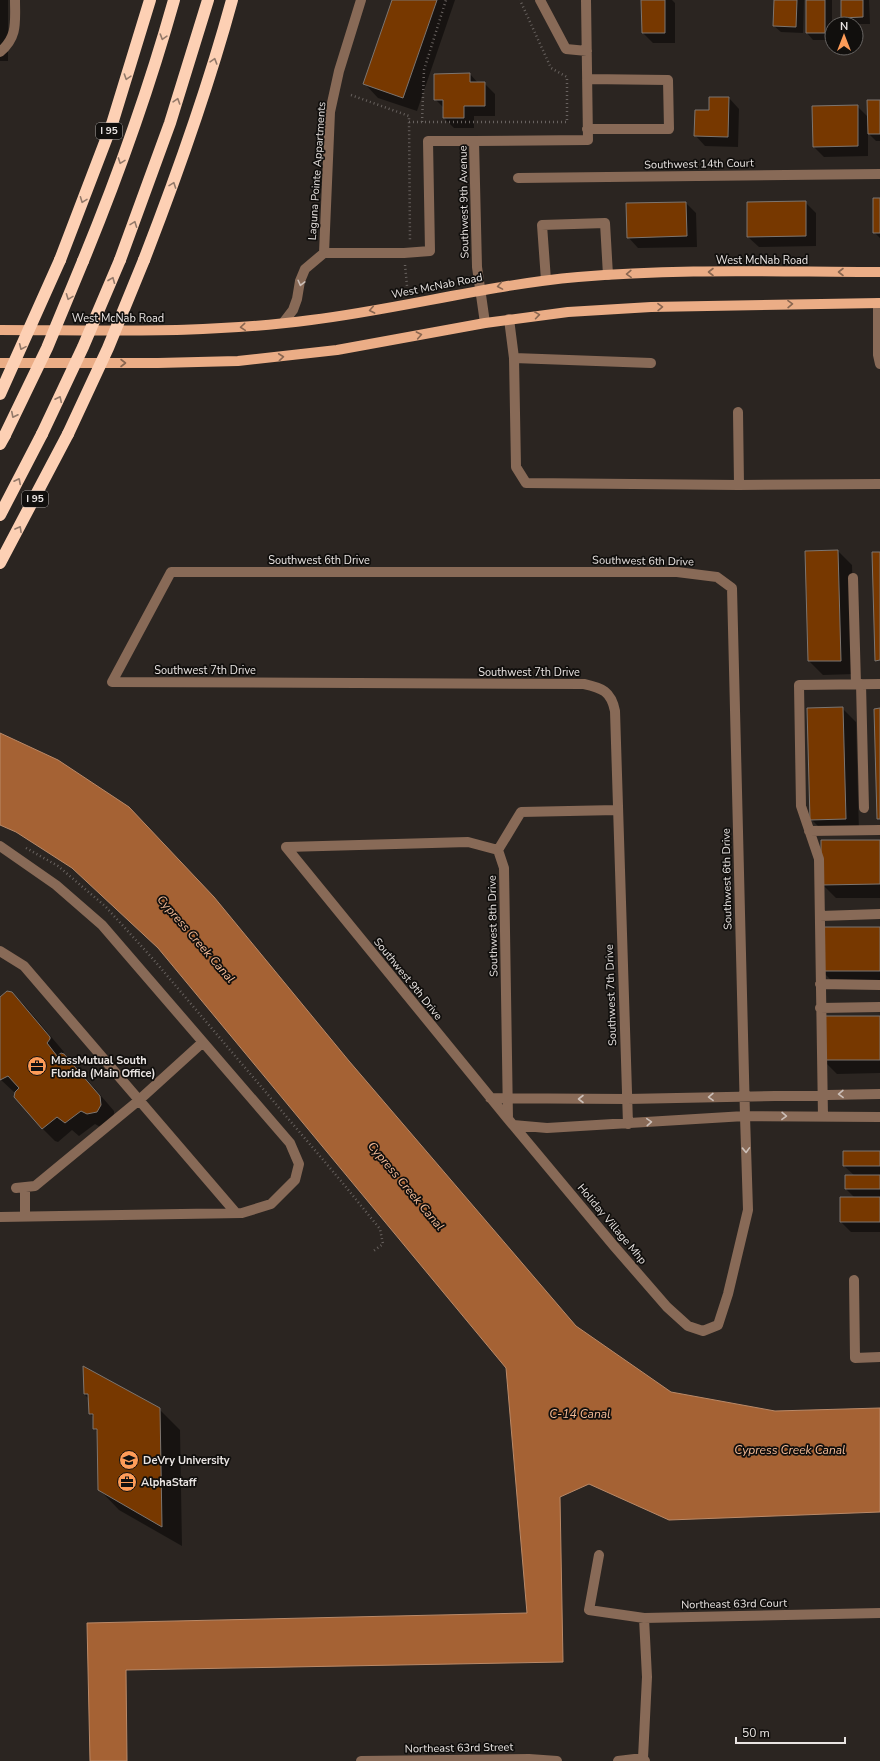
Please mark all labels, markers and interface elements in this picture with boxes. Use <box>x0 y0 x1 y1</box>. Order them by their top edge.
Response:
north arrow <box>824 16 864 56</box>
text: N <box>840 19 848 34</box>
one-way arrow <box>159 34 168 41</box>
one-way arrow <box>209 58 218 65</box>
one-way arrow <box>123 74 131 81</box>
one-way arrow <box>172 98 181 105</box>
street label: Laguna Pointe Appartments <box>305 101 329 241</box>
road number: I 95 <box>96 123 122 139</box>
street label: Southwest 9th Avenue <box>456 145 472 259</box>
street label: Southwest 14th Court <box>644 156 754 172</box>
one-way arrow <box>118 157 126 164</box>
one-way arrow <box>168 181 177 188</box>
one-way arrow <box>80 197 88 204</box>
one-way arrow <box>129 220 137 227</box>
street label: West McNab Road <box>716 253 808 268</box>
one-way arrow <box>708 268 714 276</box>
one-way arrow <box>838 268 844 276</box>
street label: West McNab Road <box>390 270 484 302</box>
one-way arrow <box>626 270 632 278</box>
one-way arrow <box>107 276 115 283</box>
one-way arrow <box>297 280 305 286</box>
one-way arrow <box>497 282 503 290</box>
one-way arrow <box>65 294 73 301</box>
one-way arrow <box>787 300 793 308</box>
one-way arrow <box>657 302 663 311</box>
one-way arrow <box>369 306 375 314</box>
street label: West McNab Road <box>72 311 164 326</box>
one-way arrow <box>534 311 540 320</box>
one-way arrow <box>240 322 246 331</box>
one-way arrow <box>416 332 423 340</box>
one-way arrow <box>19 343 27 350</box>
one-way arrow <box>278 353 284 362</box>
one-way arrow <box>120 359 126 367</box>
one-way arrow <box>54 396 62 403</box>
one-way arrow <box>12 411 19 419</box>
one-way arrow <box>13 478 21 485</box>
road number: I 95 <box>22 491 48 507</box>
one-way arrow <box>14 526 22 533</box>
street label: Southwest 6th Drive <box>268 553 370 568</box>
street label: Southwest 6th Drive <box>592 553 694 569</box>
street label: Southwest 7th Drive <box>154 663 256 678</box>
street label: Southwest 7th Drive <box>478 665 580 680</box>
street label: Southwest 6th Drive <box>719 828 735 930</box>
street label: Southwest 8th Drive <box>485 875 501 977</box>
water label: Cypress Creek Canal <box>153 892 239 987</box>
street label: Southwest 9th Drive <box>370 935 446 1023</box>
street label: Southwest 7th Drive <box>602 944 620 1046</box>
place label: MassMutual South Florida (Main Office) <box>51 1053 155 1081</box>
office icon: MassMutual South Florida (Main Office) <box>26 1055 48 1077</box>
one-way arrow <box>838 1090 844 1099</box>
one-way arrow <box>708 1093 714 1101</box>
one-way arrow <box>578 1095 584 1103</box>
one-way arrow <box>781 1112 787 1121</box>
one-way arrow <box>646 1118 652 1127</box>
water label: Cypress Creek Canal <box>364 1138 448 1234</box>
one-way arrow <box>742 1147 750 1153</box>
street label: Holiday Village Mhp <box>574 1181 650 1267</box>
water label: C-14 Canal <box>549 1406 611 1422</box>
water label: Cypress Creek Canal <box>734 1442 846 1458</box>
school or university icon: DeVry University <box>118 1449 140 1471</box>
place label: DeVry University <box>143 1453 230 1468</box>
office icon: AlphaStaff <box>116 1471 138 1493</box>
place label: AlphaStaff <box>141 1475 198 1490</box>
street label: Northeast 63rd Court <box>681 1596 787 1612</box>
scale bar <box>736 1719 845 1745</box>
text: 50 m <box>742 1725 770 1741</box>
street label: Northeast 63rd Street <box>405 1740 514 1756</box>

